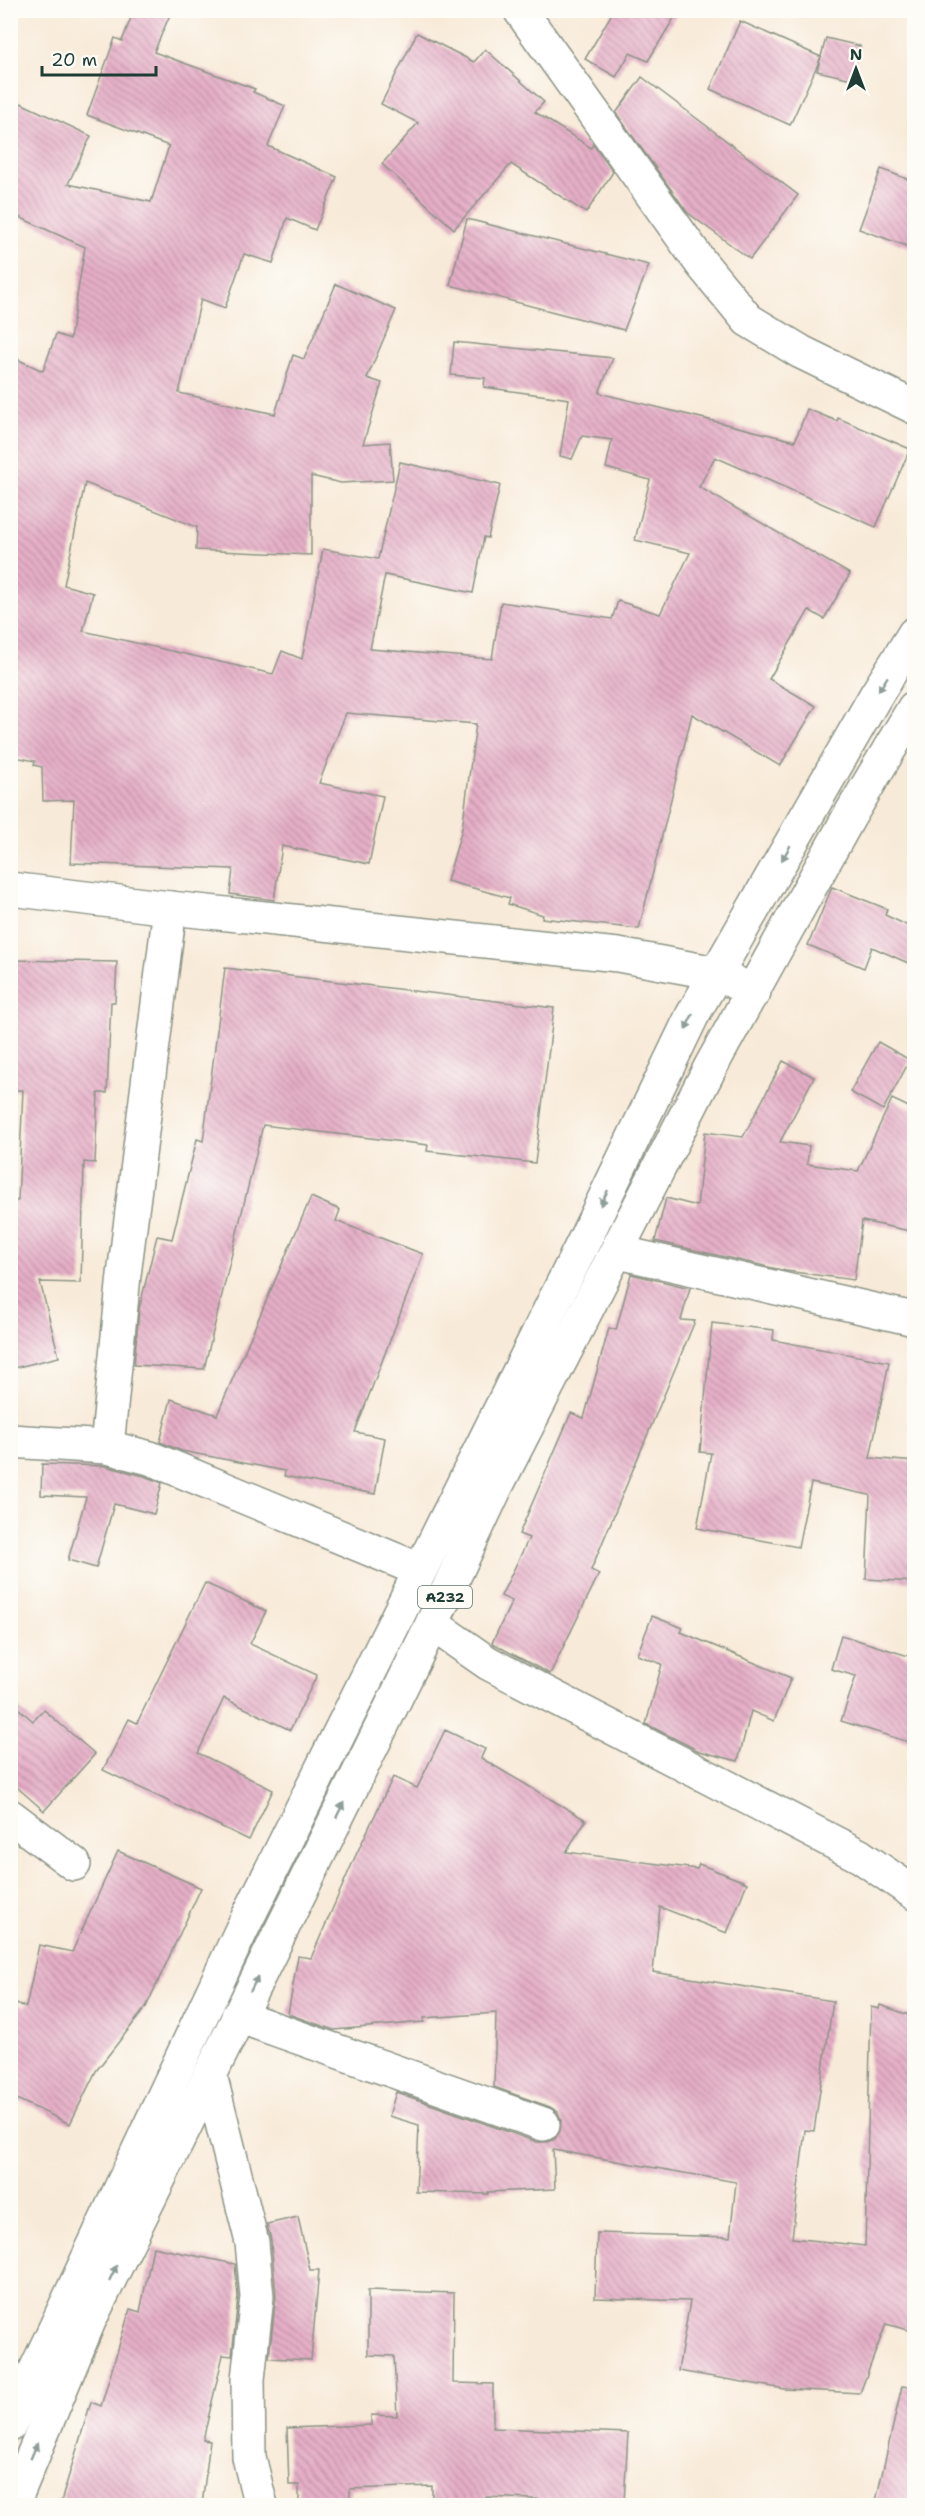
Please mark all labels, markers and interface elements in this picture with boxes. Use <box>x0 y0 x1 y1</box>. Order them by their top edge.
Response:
scale bar <box>42 39 156 77</box>
north arrow <box>826 39 886 99</box>
text: N <box>850 44 862 65</box>
text: 20 m <box>51 48 97 72</box>
one-way arrow <box>878 676 889 692</box>
one-way arrow <box>781 845 791 862</box>
one-way arrow <box>684 1014 694 1031</box>
one-way arrow <box>600 1189 609 1206</box>
road number: A232 <box>418 1586 472 1608</box>
one-way arrow <box>335 1801 345 1818</box>
one-way arrow <box>249 1976 258 1993</box>
one-way arrow <box>107 2264 117 2282</box>
one-way arrow <box>29 2442 39 2460</box>

